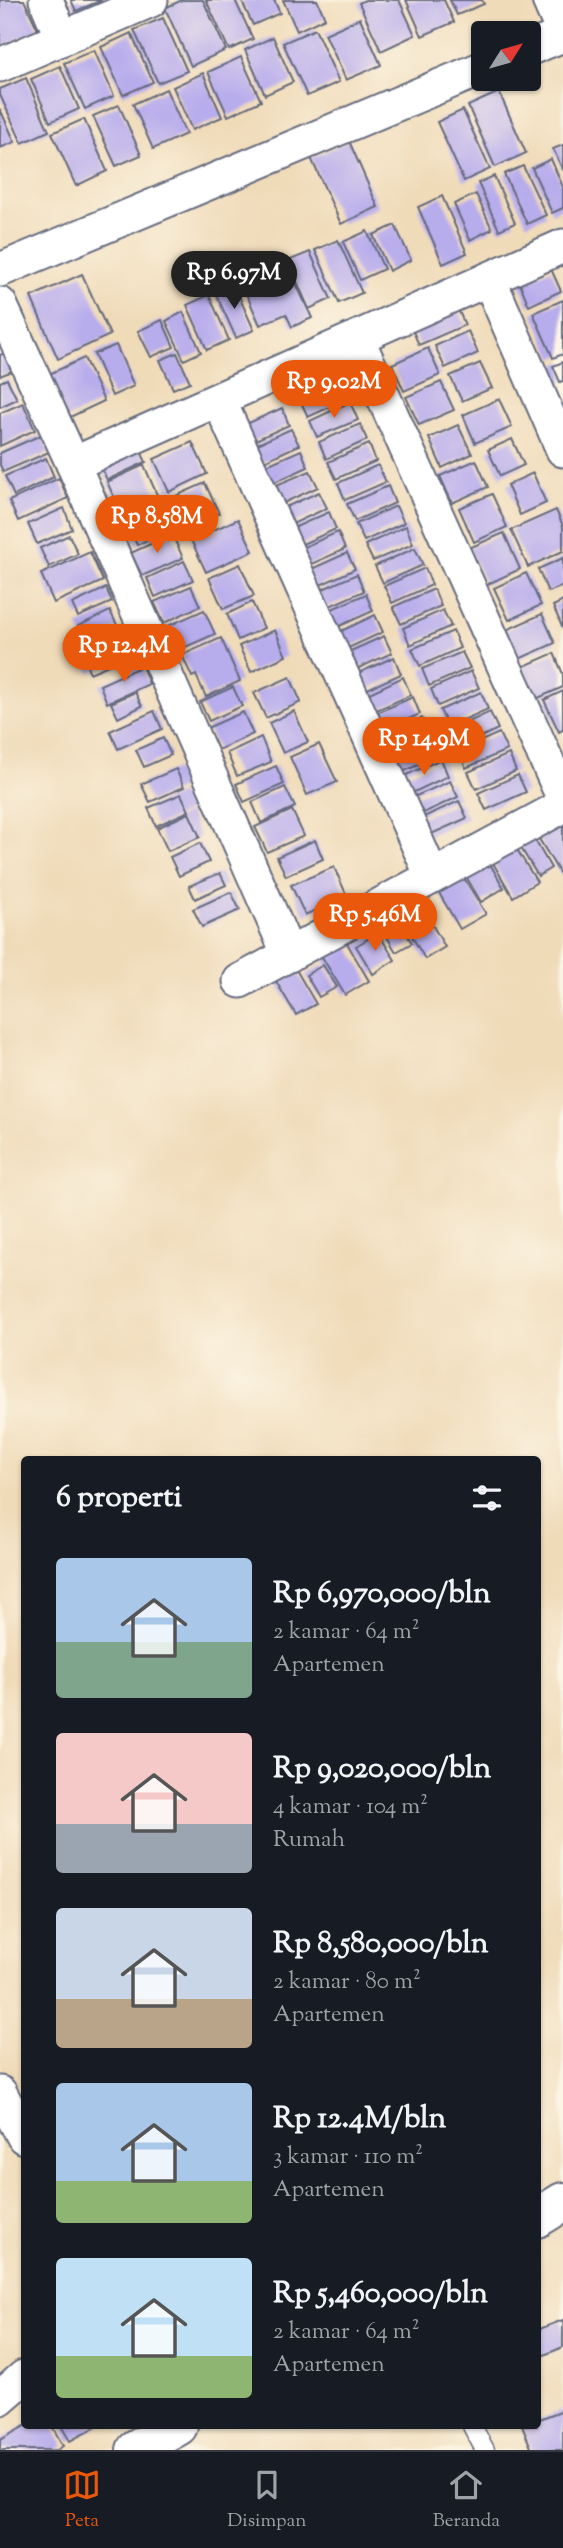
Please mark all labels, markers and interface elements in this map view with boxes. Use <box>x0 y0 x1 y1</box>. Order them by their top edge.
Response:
north arrow <box>471 21 541 91</box>
map controls <box>471 21 541 91</box>
pin: Rp 6.97M <box>162 252 306 311</box>
text: Rp 6.97M <box>187 257 281 290</box>
pin: Rp 9.02M <box>262 360 406 420</box>
text: Rp 9.02M <box>287 366 381 399</box>
pin: Rp 8.58M <box>85 496 229 555</box>
text: Rp 8.58M <box>111 501 203 534</box>
pin: Rp 12.4M <box>52 624 196 684</box>
text: Rp 12.4M <box>78 630 170 663</box>
pin: Rp 14.9M <box>352 718 496 777</box>
text: Rp 14.9M <box>378 723 470 756</box>
pin: Rp 5.46M <box>303 894 447 953</box>
text: Rp 5.46M <box>329 899 421 932</box>
text: 6 properti <box>56 1477 182 1520</box>
icon: filters <box>468 1479 506 1517</box>
text: Rp 6,970,000/bln <box>273 1573 491 1616</box>
icon: home <box>112 1586 196 1670</box>
text: 2 kamar · 64 m² <box>273 1616 420 1649</box>
text: Apartemen <box>273 1649 385 1682</box>
text: Rp 9,020,000/bln <box>273 1748 491 1791</box>
icon: home <box>112 1761 196 1845</box>
text: 4 kamar · 104 m² <box>273 1791 428 1824</box>
text: Rumah <box>273 1824 345 1857</box>
text: Rp 8,580,000/bln <box>273 1923 489 1966</box>
icon: home <box>112 1936 196 2020</box>
text: 2 kamar · 80 m² <box>273 1966 421 1999</box>
text: Apartemen <box>273 1999 385 2032</box>
text: Rp 12.4M/bln <box>273 2098 446 2141</box>
icon: home <box>112 2111 196 2195</box>
text: 3 kamar · 110 m² <box>273 2141 423 2174</box>
text: Apartemen <box>273 2174 385 2207</box>
text: Rp 5,460,000/bln <box>273 2273 488 2316</box>
icon: home <box>112 2286 196 2370</box>
text: 2 kamar · 64 m² <box>273 2316 420 2349</box>
text: Apartemen <box>273 2349 385 2382</box>
tab: Peta <box>63 2466 101 2535</box>
tab: Disimpan <box>227 2466 307 2535</box>
tab: Beranda <box>433 2466 500 2535</box>

